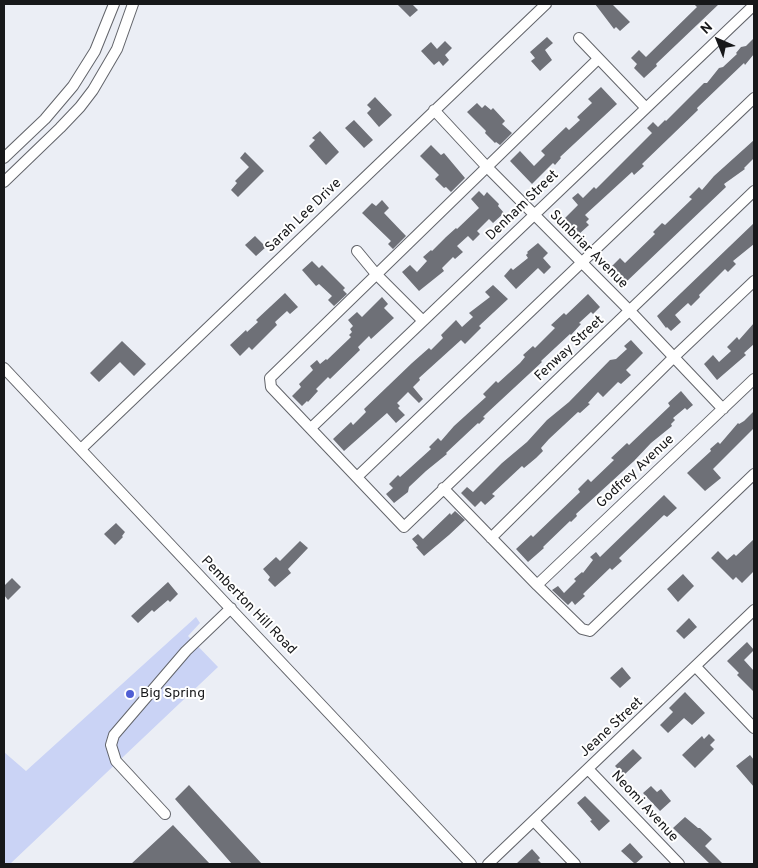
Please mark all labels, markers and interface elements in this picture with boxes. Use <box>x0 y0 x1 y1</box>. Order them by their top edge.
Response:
north arrow <box>693 15 743 65</box>
text: N <box>698 19 717 38</box>
street label: Denham Street <box>483 167 563 245</box>
street label: Sarah Lee Drive <box>262 175 346 257</box>
street label: Sunbriar Avenue <box>545 207 631 293</box>
street label: Fenway Street <box>532 313 608 385</box>
street label: Godfrey Avenue <box>594 432 678 512</box>
street label: Pemberton Hill Road <box>197 553 299 659</box>
place label: Big Spring <box>140 686 205 702</box>
marker: Big Spring <box>124 688 136 700</box>
street label: Jeane Street <box>577 695 647 761</box>
street label: Neomi Avenue <box>607 768 681 846</box>

